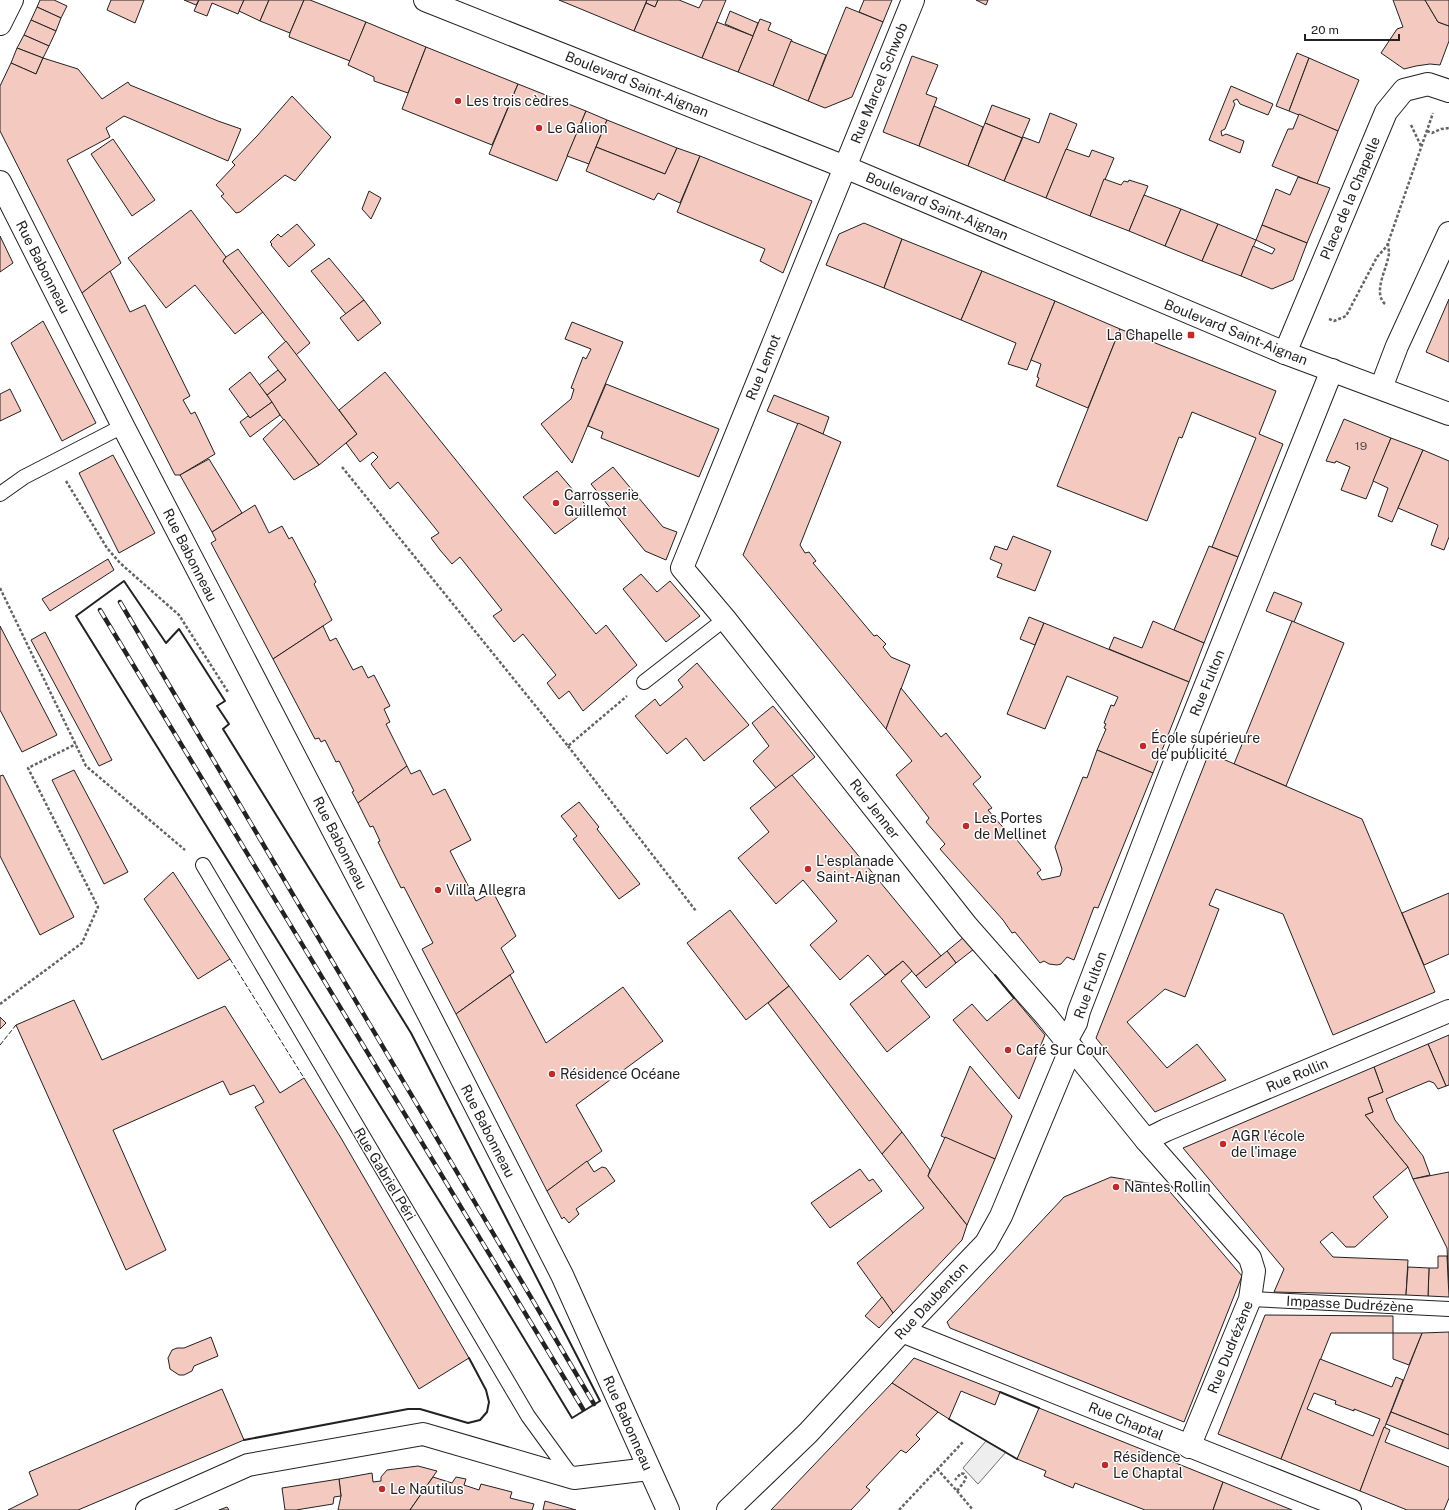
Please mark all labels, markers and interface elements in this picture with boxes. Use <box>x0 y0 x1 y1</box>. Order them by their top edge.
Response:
scale bar <box>1305 16 1399 42</box>
street label: Rue Marcel Schwob <box>847 20 911 146</box>
text: 20 m <box>1311 23 1339 37</box>
street label: Boulevard Saint-Aignan <box>563 48 711 120</box>
place label: Les trois cèdres <box>466 93 569 109</box>
marker: Les trois cèdres <box>453 96 463 106</box>
place label: Le Galion <box>547 120 608 136</box>
marker: Le Galion <box>534 123 544 133</box>
street label: Place de la Chapelle <box>1317 134 1383 262</box>
street label: Boulevard Saint-Aignan <box>863 169 1011 243</box>
street label: Rue Babonneau <box>13 218 73 316</box>
street label: Boulevard Saint-Aignan <box>1162 296 1310 368</box>
place label: La Chapelle <box>1106 327 1183 343</box>
marker: La Chapelle <box>1186 330 1196 340</box>
street label: Rue Lemot <box>743 332 783 402</box>
house number: 19 <box>1355 439 1367 453</box>
place label: Carrosserie Guillemot <box>564 487 639 519</box>
marker: Carrosserie Guillemot <box>551 498 561 508</box>
street label: Rue Babonneau <box>160 506 220 604</box>
street label: Rue Fulton <box>1186 648 1228 718</box>
place label: École supérieure de publicité <box>1151 729 1260 762</box>
marker: École supérieure de publicité <box>1138 741 1148 751</box>
street label: Rue Jenner <box>847 776 903 842</box>
street label: Rue Babonneau <box>310 794 370 892</box>
place label: Les Portes de Mellinet <box>974 810 1047 842</box>
marker: Les Portes de Mellinet <box>961 821 971 831</box>
place label: L'esplanade Saint-Aignan <box>816 853 900 885</box>
marker: L'esplanade Saint-Aignan <box>803 864 813 874</box>
place label: Villa Allegra <box>446 882 526 898</box>
marker: Villa Allegra <box>433 885 443 895</box>
street label: Rue Fulton <box>1070 949 1110 1021</box>
place label: Café Sur Cour <box>1016 1042 1107 1058</box>
marker: Café Sur Cour <box>1003 1045 1013 1055</box>
street label: Rue Rollin <box>1264 1055 1330 1095</box>
place label: Résidence Océane <box>560 1066 680 1082</box>
marker: Résidence Océane <box>547 1069 557 1079</box>
street label: Rue Babonneau <box>458 1082 518 1180</box>
street label: Rue Gabriel Péri <box>351 1125 419 1223</box>
place label: AGR l'école de l'image <box>1231 1128 1305 1160</box>
marker: AGR l'école de l'image <box>1218 1139 1228 1149</box>
place label: Nantes Rollin <box>1124 1179 1211 1195</box>
marker: Nantes Rollin <box>1111 1182 1121 1192</box>
street label: Rue Daubenton <box>891 1259 971 1343</box>
street label: Impasse Dudrézène <box>1286 1293 1414 1315</box>
street label: Rue Dudrézène <box>1204 1298 1256 1396</box>
street label: Rue Babonneau <box>600 1373 656 1473</box>
street label: Rue Chaptal <box>1086 1399 1166 1443</box>
place label: Résidence Le Chaptal <box>1113 1449 1183 1481</box>
marker: Résidence Le Chaptal <box>1100 1460 1110 1470</box>
place label: Le Nautilus <box>390 1481 464 1497</box>
marker: Le Nautilus <box>377 1484 387 1494</box>

